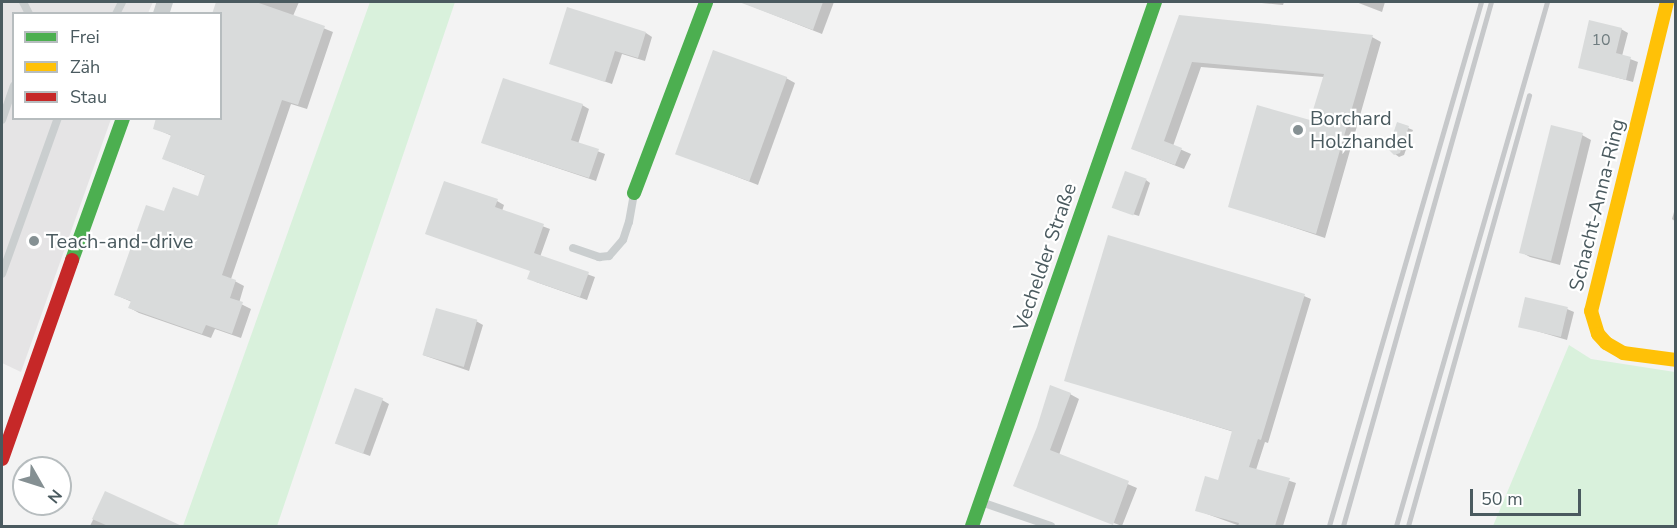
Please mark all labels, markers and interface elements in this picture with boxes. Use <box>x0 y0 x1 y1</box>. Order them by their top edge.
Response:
legend <box>12 12 222 120</box>
text: Frei <box>70 25 100 49</box>
house number: 10 <box>1591 30 1611 50</box>
text: Zäh <box>70 55 100 79</box>
text: Stau <box>70 85 107 109</box>
place label: Borchard Holzhandel <box>1310 106 1413 153</box>
street label: Schacht-Anna-Ring <box>1564 116 1630 294</box>
marker: Borchard Holzhandel <box>1291 123 1305 137</box>
street label: Vechelder Straße <box>1008 180 1082 334</box>
place label: Teach-and-drive <box>46 229 194 253</box>
marker: Teach-and-drive <box>27 234 41 248</box>
north arrow <box>12 456 72 516</box>
scale bar <box>1473 477 1584 515</box>
text: N <box>42 484 67 508</box>
text: 50 m <box>1481 487 1523 511</box>

